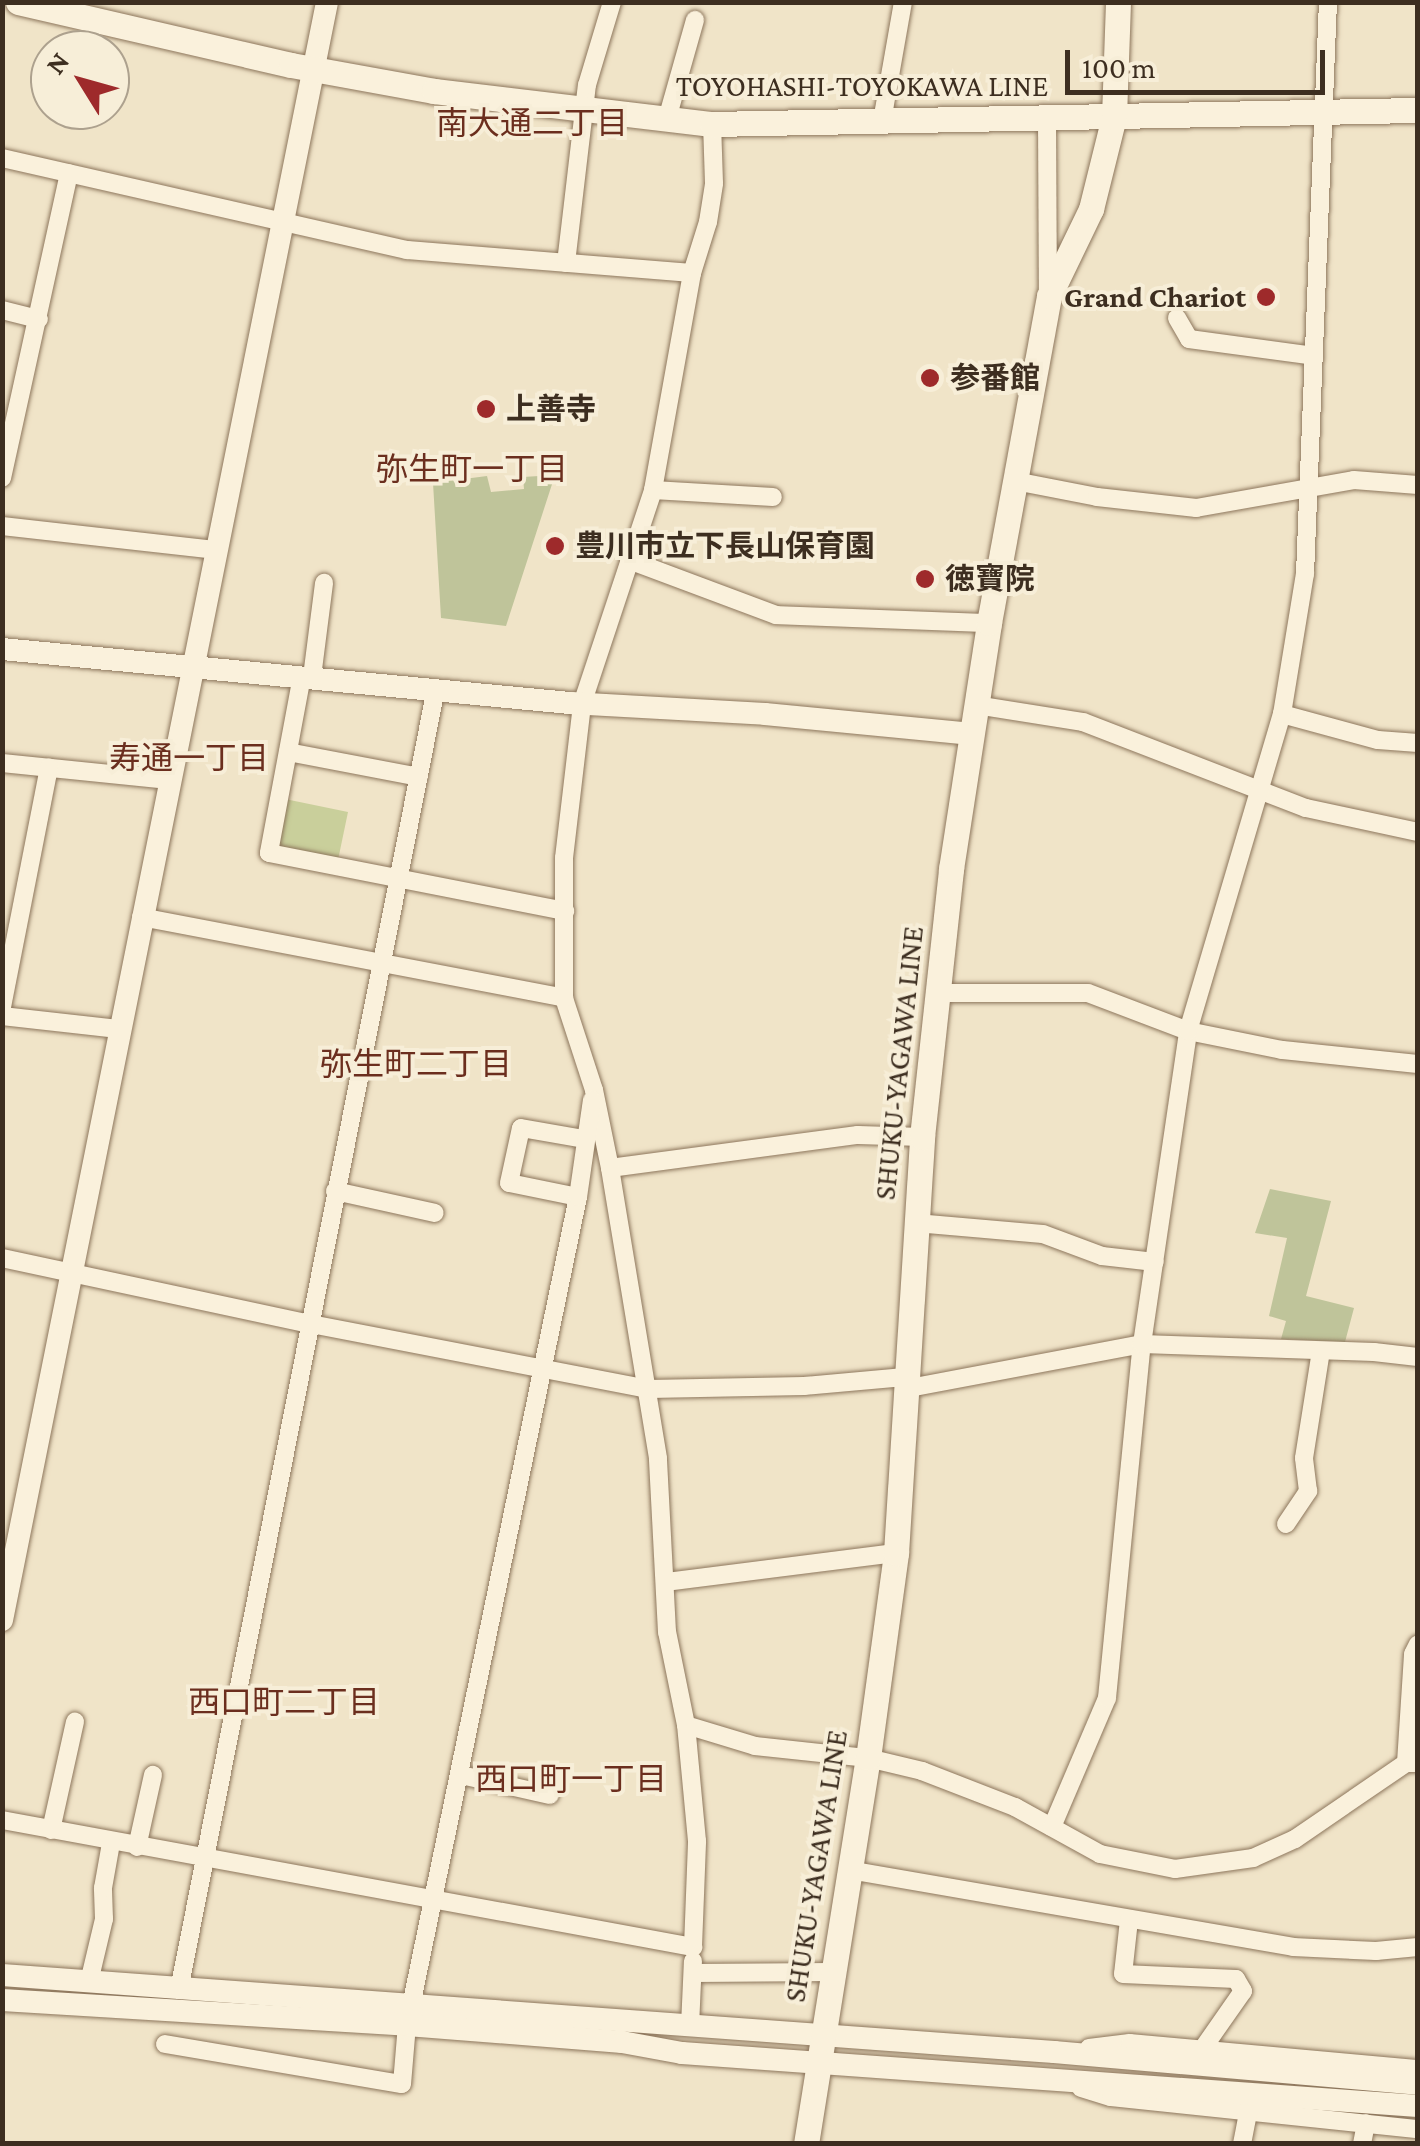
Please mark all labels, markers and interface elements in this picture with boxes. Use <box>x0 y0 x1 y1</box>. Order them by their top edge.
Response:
north arrow <box>30 30 130 130</box>
scale bar <box>1070 30 1330 92</box>
text: N <box>39 46 75 80</box>
text: 100 m <box>1082 51 1156 84</box>
street label: TOYOHASHI-TOYOKAWA LINE <box>676 68 1048 104</box>
district label: 南大通二丁目 <box>436 104 628 142</box>
place label: Grand Chariot <box>1064 279 1246 315</box>
marker: Grand Chariot <box>1255 286 1277 308</box>
place label: 参番館 <box>950 360 1040 396</box>
marker: 参番館 <box>919 367 941 389</box>
place label: 上善寺 <box>506 391 596 427</box>
marker: 上善寺 <box>475 398 497 420</box>
district label: 弥生町一丁目 <box>376 450 568 488</box>
place label: 豊川市立下長山保育園 <box>575 528 875 564</box>
marker: 豊川市立下長山保育園 <box>544 535 566 557</box>
place label: 徳寶院 <box>945 561 1035 597</box>
marker: 徳寶院 <box>914 568 936 590</box>
district label: 寿通一丁目 <box>109 739 269 777</box>
street label: SHUKU-YAGAWA LINE <box>867 924 931 1202</box>
district label: 弥生町二丁目 <box>320 1045 512 1083</box>
district label: 西口町二丁目 <box>188 1683 380 1721</box>
street label: SHUKU-YAGAWA LINE <box>777 1727 855 2005</box>
district label: 西口町一丁目 <box>475 1760 667 1798</box>

